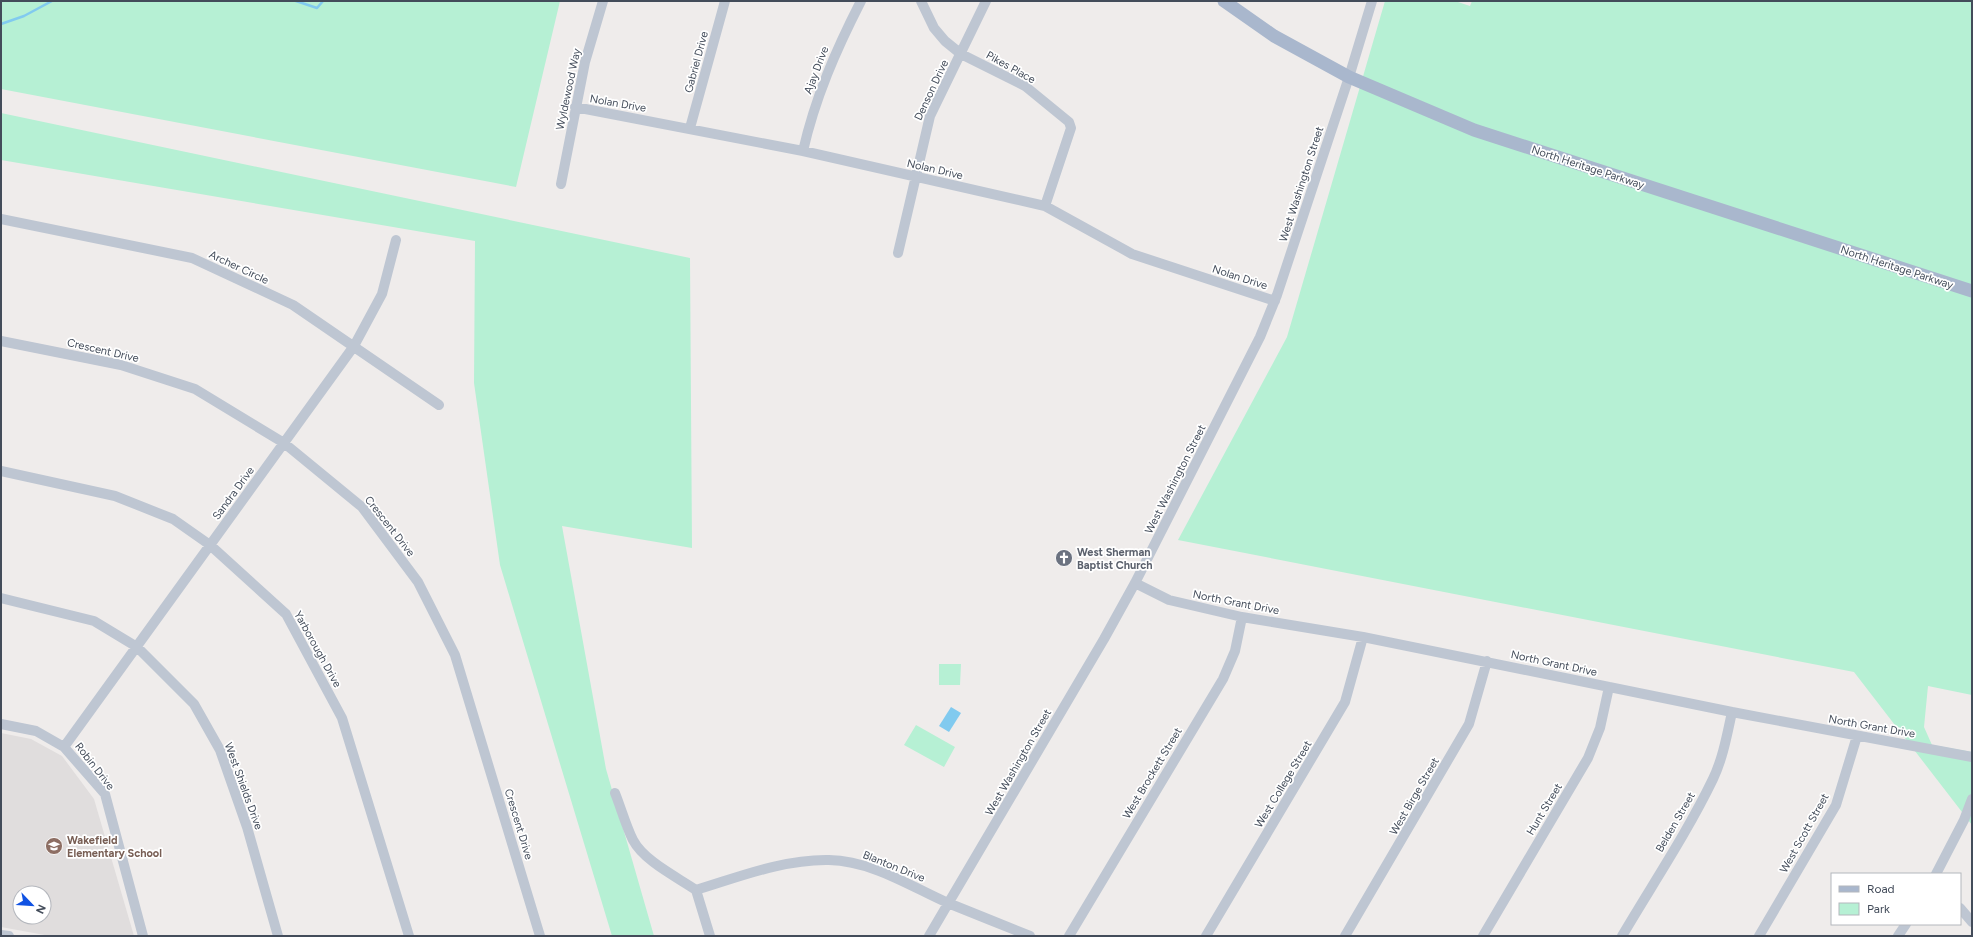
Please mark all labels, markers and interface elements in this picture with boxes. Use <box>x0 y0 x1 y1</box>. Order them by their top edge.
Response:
street label: Gabriel Drive <box>682 30 711 94</box>
street label: Ajay Drive <box>801 45 831 96</box>
street label: Wyldewood Way <box>554 47 584 131</box>
street label: Pikes Place <box>984 49 1038 86</box>
street label: Denson Drive <box>912 58 951 123</box>
street label: Nolan Drive <box>589 92 647 115</box>
street label: West Washington Street <box>1277 125 1326 243</box>
street label: North Heritage Parkway <box>1530 143 1646 192</box>
street label: Nolan Drive <box>906 157 964 182</box>
street label: North Heritage Parkway <box>1839 243 1955 292</box>
street label: Archer Circle <box>207 248 271 287</box>
street label: Nolan Drive <box>1211 262 1269 292</box>
street label: Crescent Drive <box>66 336 140 365</box>
street label: West Washington Street <box>1142 423 1209 536</box>
street label: Sandra Drive <box>210 464 257 522</box>
street label: Crescent Drive <box>362 493 417 559</box>
place label: West Sherman Baptist Church <box>1077 546 1153 572</box>
church icon: West Sherman Baptist Church <box>1054 548 1074 568</box>
street label: North Grant Drive <box>1192 588 1280 617</box>
street label: Yarborough Drive <box>291 609 344 690</box>
street label: North Grant Drive <box>1510 648 1598 679</box>
street label: West Washington Street <box>983 707 1054 818</box>
street label: North Grant Drive <box>1828 712 1916 741</box>
street label: West Brockett Street <box>1120 725 1185 821</box>
street label: West College Street <box>1252 738 1315 830</box>
street label: Robin Drive <box>72 740 117 793</box>
street label: West Shields Drive <box>222 741 265 831</box>
street label: West Birge Street <box>1387 755 1442 837</box>
street label: Hunt Street <box>1524 781 1565 838</box>
street label: Crescent Drive <box>502 787 535 861</box>
street label: Belden Street <box>1653 790 1698 855</box>
street label: West Scott Street <box>1777 791 1832 875</box>
place label: Wakefield Elementary School <box>67 834 162 860</box>
school or university icon: Wakefield Elementary School <box>44 836 64 856</box>
street label: Blanton Drive <box>861 848 927 885</box>
legend <box>1831 873 1961 925</box>
text: Road <box>1867 882 1895 896</box>
north arrow <box>12 885 52 925</box>
text: N <box>33 902 48 916</box>
text: Park <box>1867 902 1890 916</box>

